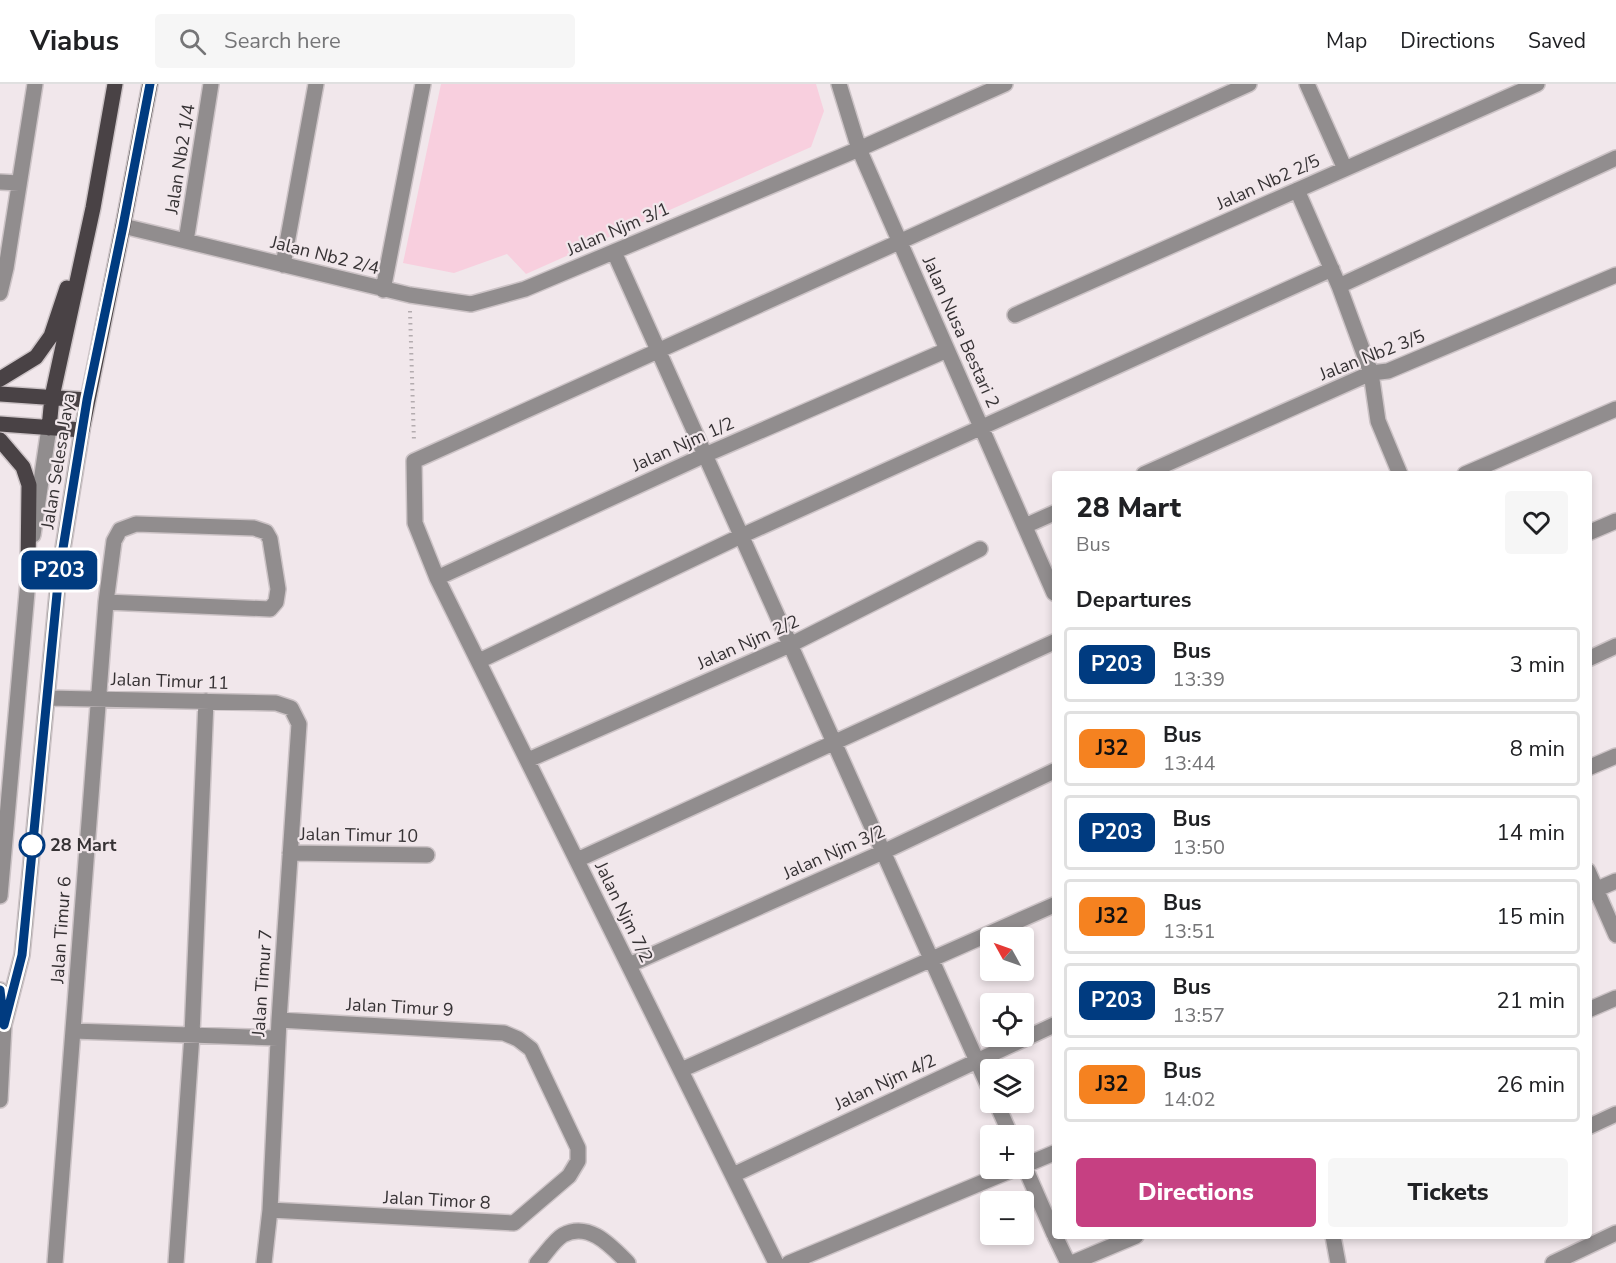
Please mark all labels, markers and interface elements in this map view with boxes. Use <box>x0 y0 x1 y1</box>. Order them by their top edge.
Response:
search box <box>155 14 575 68</box>
text: Viabus <box>30 22 119 60</box>
icon: search <box>176 25 209 58</box>
text: Search here <box>224 26 341 56</box>
text: Map <box>1326 27 1367 55</box>
text: Directions <box>1400 27 1495 55</box>
text: Saved <box>1528 27 1586 55</box>
street label: Jalan Nb2 1/4 <box>159 102 201 217</box>
street label: Jalan Nb2 2/5 <box>1211 148 1324 216</box>
street label: Jalan Njm 3/1 <box>562 197 673 262</box>
street label: Jalan Nb2 2/4 <box>267 230 382 280</box>
street label: Jalan Nusa Bestari 2 <box>916 252 1005 412</box>
street label: Jalan Nb2 3/5 <box>1315 324 1428 386</box>
street label: Jalan Selesa Jaya <box>35 391 81 532</box>
street label: Jalan Njm 1/2 <box>627 411 738 478</box>
text: 28 Mart <box>1076 489 1181 527</box>
button: heart <box>1505 491 1568 554</box>
text: Bus <box>1076 531 1110 558</box>
line badge: P203 <box>17 550 101 590</box>
text: P203 <box>33 556 85 584</box>
text: Departures <box>1076 585 1191 615</box>
street label: Jalan Njm 2/2 <box>692 609 803 676</box>
text: Bus <box>1173 636 1211 666</box>
text: P203 <box>1091 650 1143 678</box>
text: 3 min <box>1510 650 1565 680</box>
text: 13:39 <box>1173 666 1225 693</box>
street label: Jalan Timur 11 <box>109 667 230 695</box>
text: Bus <box>1163 720 1202 750</box>
text: J32 <box>1096 734 1128 762</box>
text: 8 min <box>1510 734 1565 764</box>
text: 13:44 <box>1163 750 1216 777</box>
text: Bus <box>1173 804 1211 834</box>
text: P203 <box>1091 818 1143 846</box>
text: 14 min <box>1497 818 1565 848</box>
street label: Jalan Njm 3/2 <box>778 819 889 886</box>
street label: Jalan Timur 10 <box>299 822 418 848</box>
marker: 28 Mart <box>19 832 45 858</box>
place label: 28 Mart <box>50 833 116 857</box>
text: 13:50 <box>1173 834 1225 861</box>
street label: Jalan Njm 7/2 <box>589 857 659 966</box>
street label: Jalan Timur 6 <box>45 876 77 985</box>
text: Bus <box>1163 888 1202 918</box>
text: J32 <box>1096 902 1128 930</box>
text: 15 min <box>1497 902 1565 932</box>
text: 13:51 <box>1163 918 1216 945</box>
north arrow <box>980 927 1034 981</box>
map controls <box>980 927 1034 1245</box>
street label: Jalan Timur 7 <box>246 929 278 1038</box>
text: Bus <box>1173 972 1211 1002</box>
text: P203 <box>1091 986 1143 1014</box>
text: 21 min <box>1497 986 1565 1016</box>
street label: Jalan Timur 9 <box>345 992 454 1022</box>
button: locate <box>980 993 1034 1047</box>
text: 13:57 <box>1173 1002 1225 1029</box>
street label: Jalan Njm 4/2 <box>829 1048 940 1116</box>
text: Bus <box>1163 1056 1202 1086</box>
button: layers <box>980 1059 1034 1113</box>
text: J32 <box>1096 1070 1128 1098</box>
text: 26 min <box>1497 1070 1565 1100</box>
text: 14:02 <box>1163 1086 1216 1113</box>
button: + <box>980 1125 1034 1179</box>
button: Directions <box>1076 1158 1316 1227</box>
button: Tickets <box>1328 1158 1568 1227</box>
street label: Jalan Timor 8 <box>382 1185 491 1215</box>
button: − <box>980 1191 1034 1245</box>

